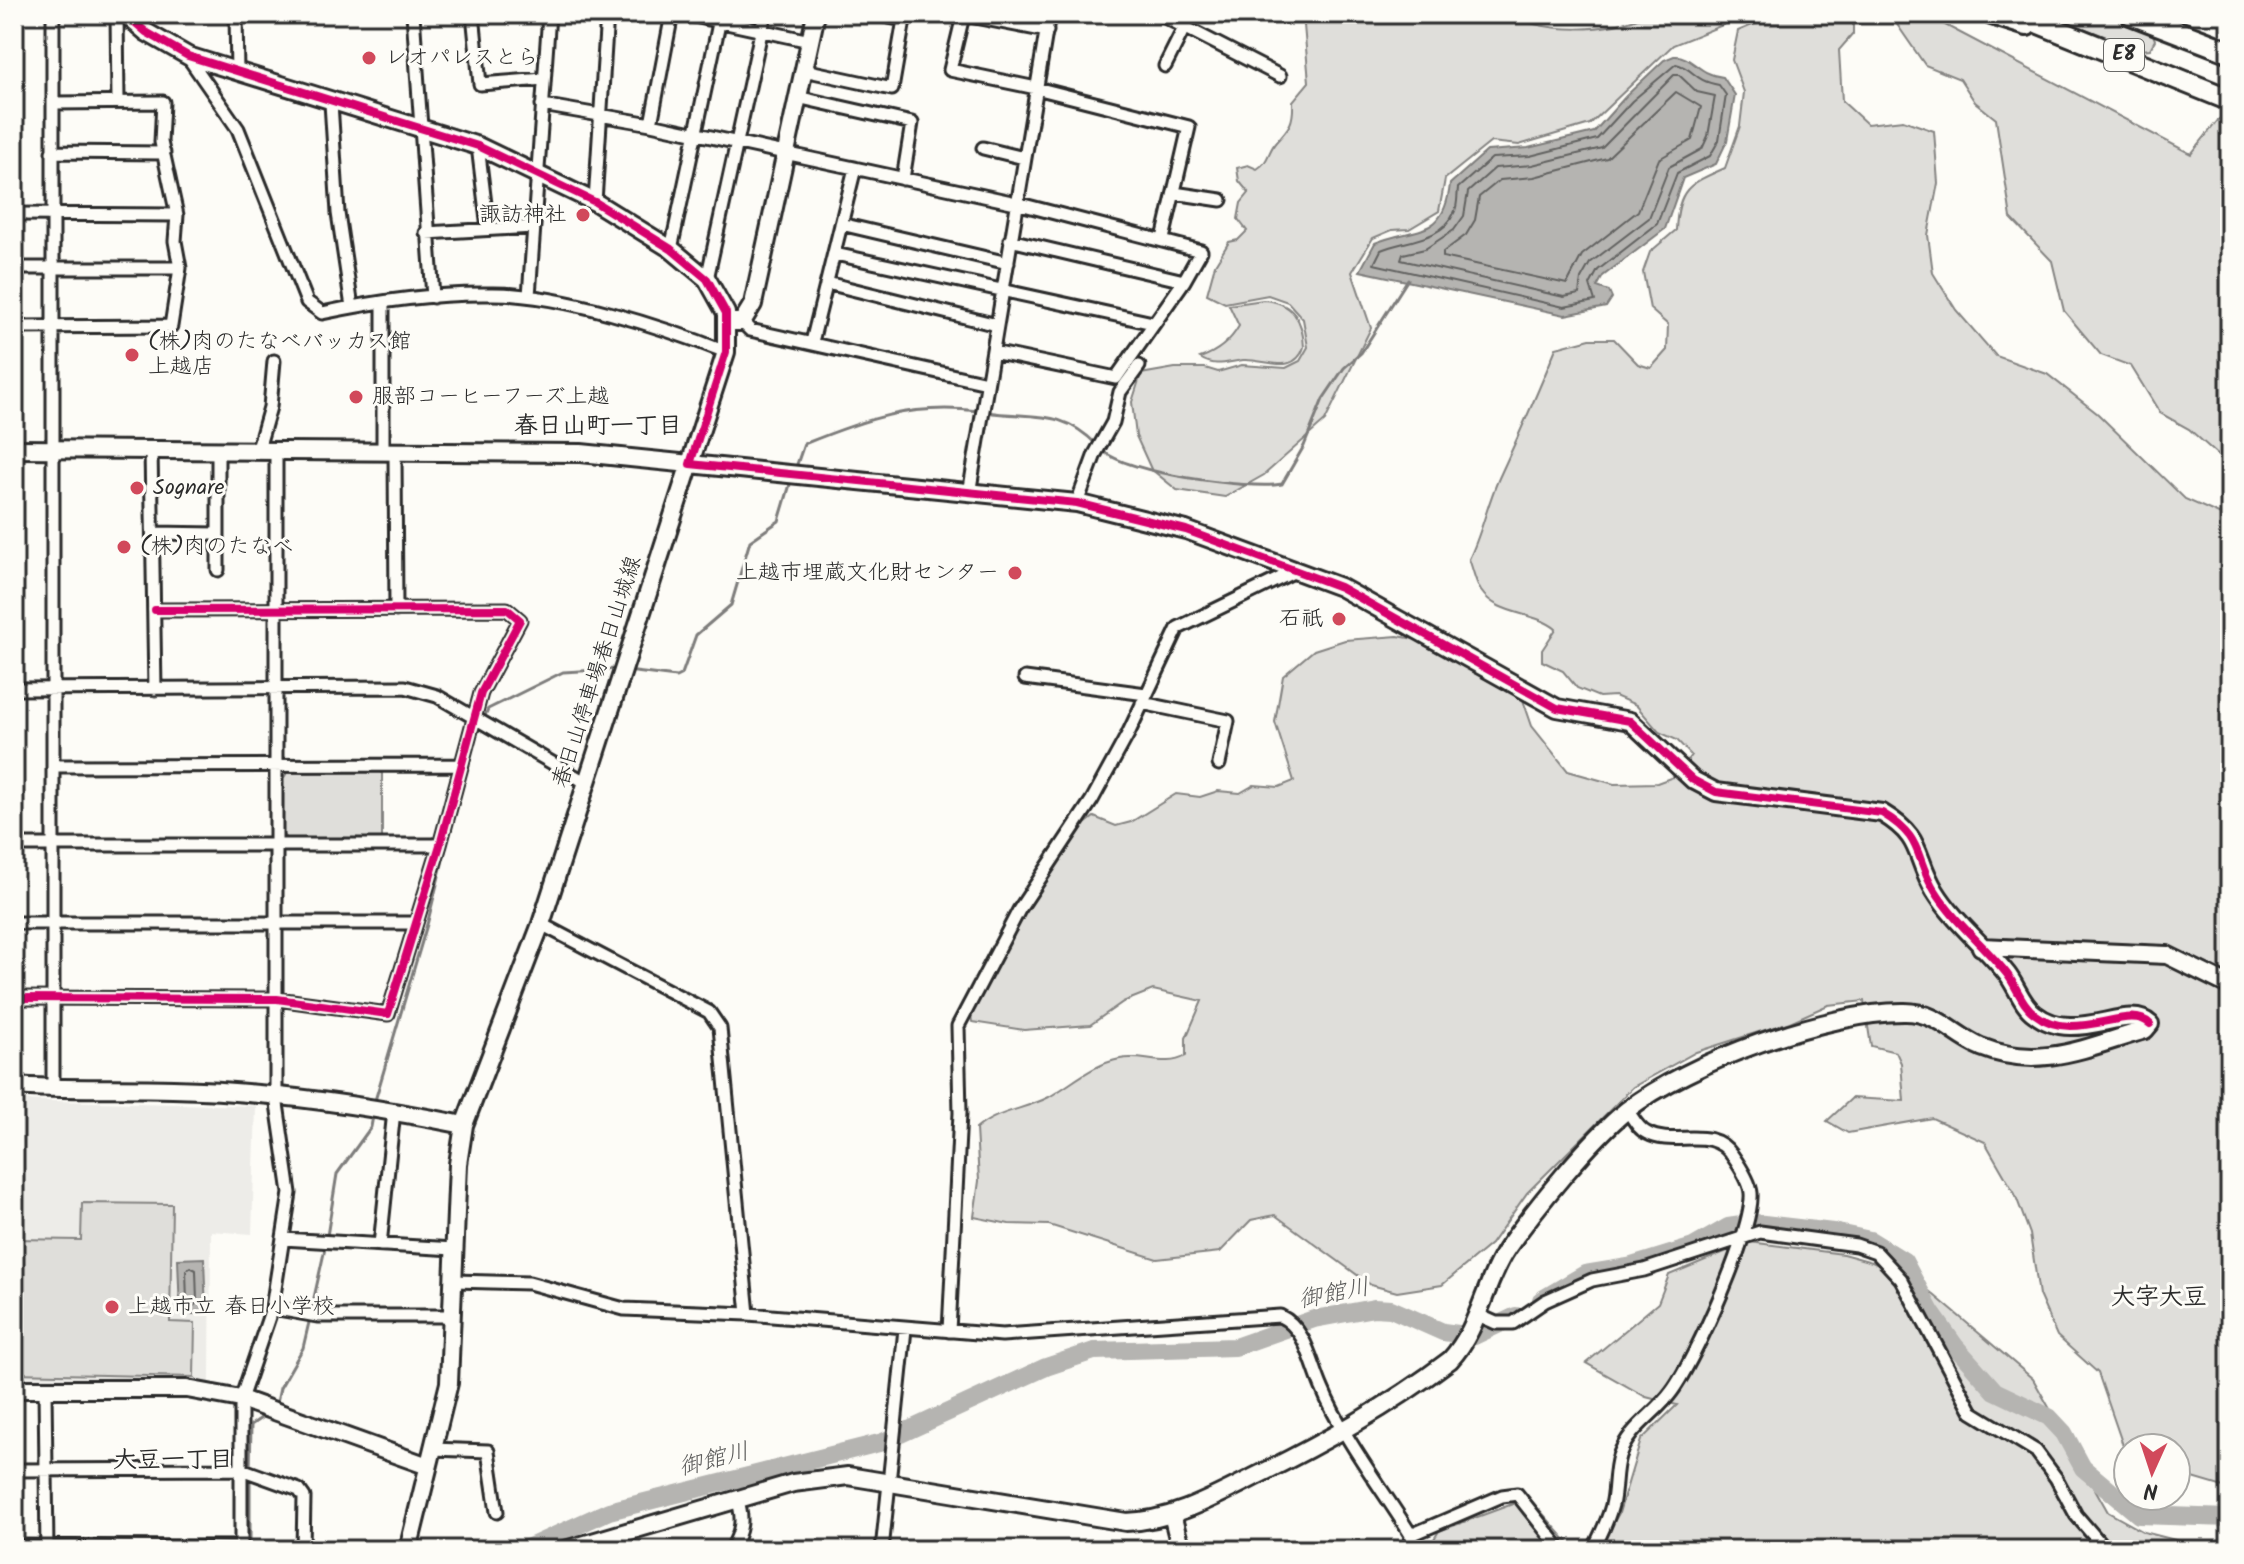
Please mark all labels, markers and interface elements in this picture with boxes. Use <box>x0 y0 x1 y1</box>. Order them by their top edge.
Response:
road number: E8 <box>2104 39 2144 71</box>
place label: レオパレスとら <box>385 41 539 76</box>
marker: レオパレスとら <box>360 49 378 67</box>
place label: 諏訪神社 <box>479 198 567 233</box>
marker: 諏訪神社 <box>574 206 592 224</box>
place label: (株)肉のたなべバッカス館 上越店 <box>148 325 411 385</box>
marker: (株)肉のたなべバッカス館 上越店 <box>123 346 141 364</box>
place label: 服部コーヒーフーズ上越 <box>372 380 610 415</box>
marker: 服部コーヒーフーズ上越 <box>347 388 365 406</box>
district label: 春日山町一丁目 <box>514 407 682 446</box>
place label: Sognare <box>153 471 224 506</box>
marker: Sognare <box>128 479 146 497</box>
place label: (株)肉のたなべ <box>140 530 294 565</box>
marker: (株)肉のたなべ <box>115 538 133 556</box>
street label: 春日山停車場春日山城線 <box>544 552 652 792</box>
place label: 上越市埋蔵文化財センター <box>736 556 999 591</box>
marker: 上越市埋蔵文化財センター <box>1006 564 1024 582</box>
place label: 石祇 <box>1279 602 1323 637</box>
marker: 石祇 <box>1330 610 1348 628</box>
water label: 御館川 <box>1295 1268 1373 1320</box>
district label: 大字大豆 <box>2111 1278 2207 1317</box>
place label: 上越市立 春日小学校 <box>128 1290 335 1325</box>
marker: 上越市立 春日小学校 <box>103 1298 121 1316</box>
water label: 御館川 <box>674 1432 754 1488</box>
north arrow <box>2112 1432 2192 1512</box>
district label: 大豆一丁目 <box>113 1441 233 1480</box>
text: N <box>2143 1472 2159 1507</box>

